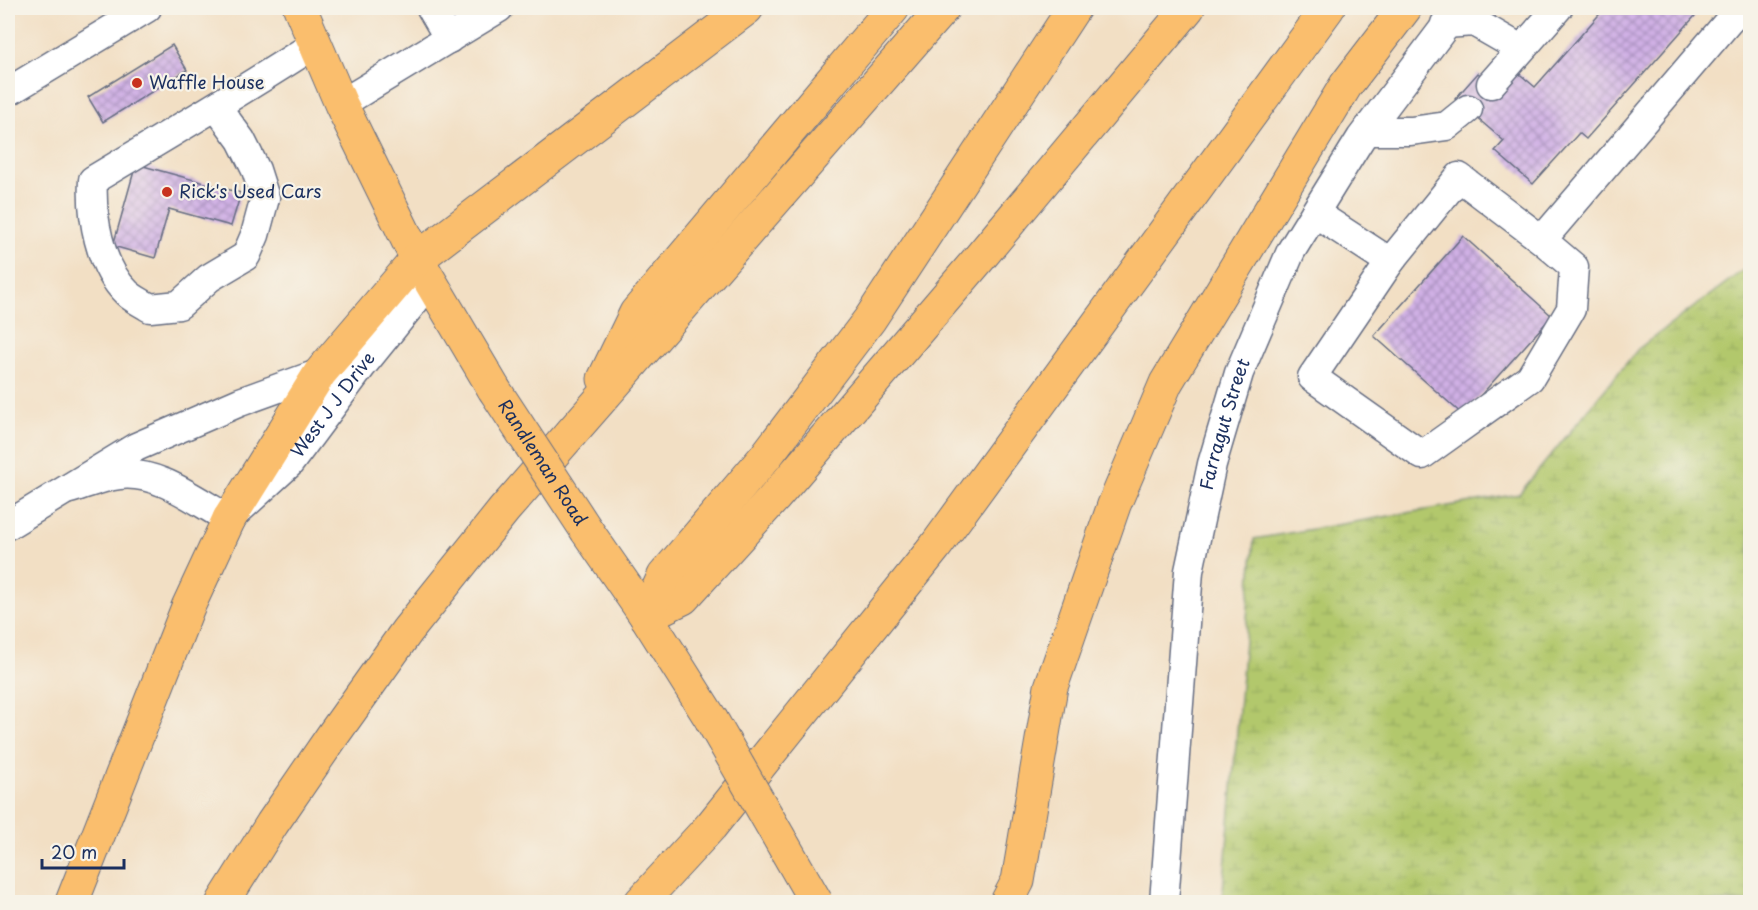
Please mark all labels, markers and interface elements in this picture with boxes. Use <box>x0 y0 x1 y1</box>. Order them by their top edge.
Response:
place label: Waffle House <box>149 68 265 95</box>
marker: Waffle House <box>130 76 144 90</box>
place label: Rick's Used Cars <box>179 177 321 204</box>
marker: Rick's Used Cars <box>160 185 174 199</box>
street label: West J J Drive <box>283 345 381 463</box>
street label: Farragut Street <box>1192 354 1256 492</box>
street label: Randleman Road <box>492 393 595 530</box>
scale bar <box>42 832 124 870</box>
text: 20 m <box>51 838 97 865</box>

